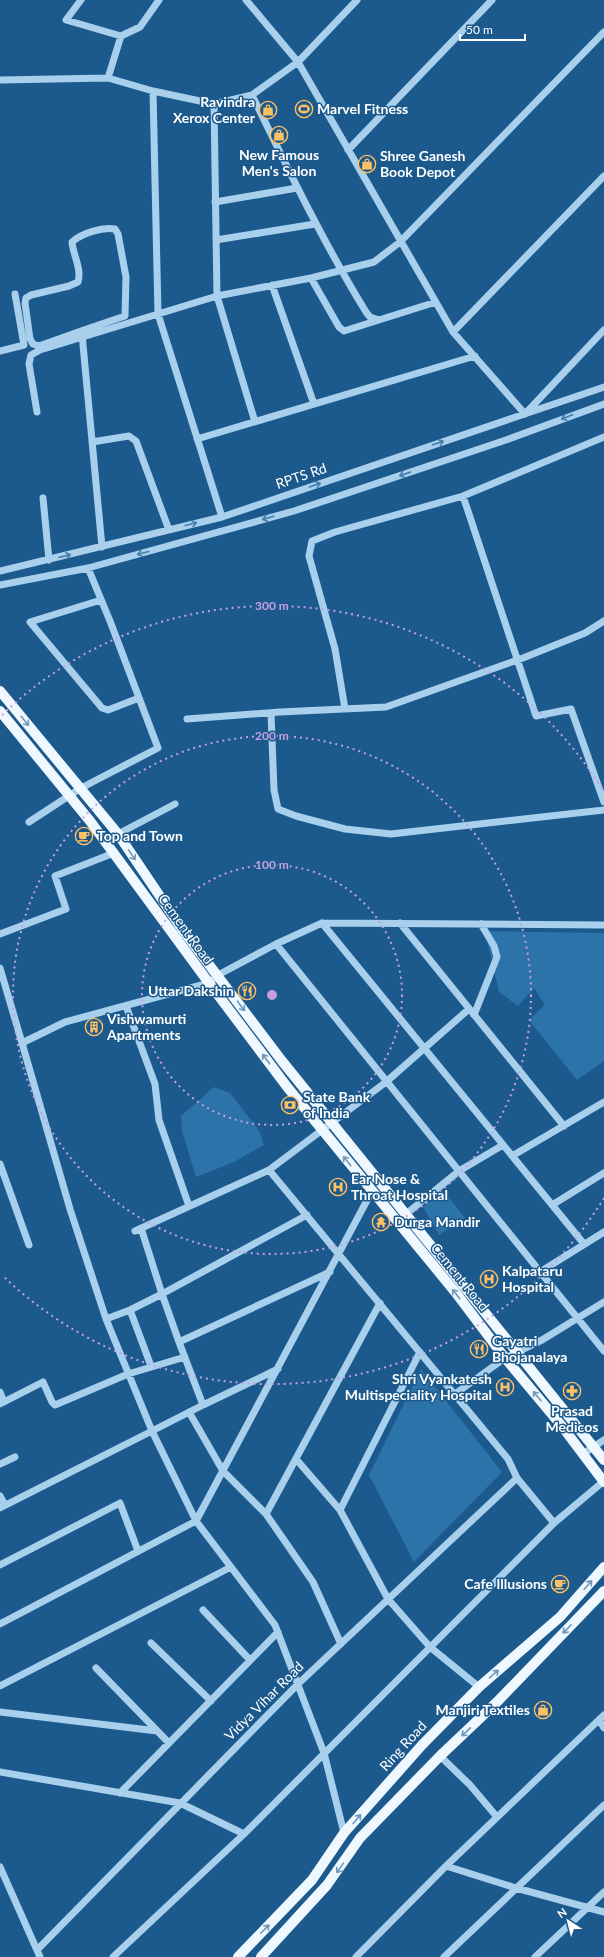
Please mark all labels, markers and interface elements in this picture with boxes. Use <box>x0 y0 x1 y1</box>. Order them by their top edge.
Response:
scale bar <box>460 16 525 42</box>
text: 50 m <box>466 22 493 37</box>
place label: Ravindra Xerox Center <box>173 93 256 126</box>
sports icon: Marvel Fitness <box>294 99 314 119</box>
shop icon: Ravindra Xerox Center <box>258 100 278 120</box>
place label: Marvel Fitness <box>317 100 408 117</box>
shop icon: New Famous Men's Salon <box>269 125 289 145</box>
place label: New Famous Men's Salon <box>239 146 319 179</box>
place label: Shree Ganesh Book Depot <box>380 147 466 180</box>
shop icon: Shree Ganesh Book Depot <box>357 154 377 174</box>
one-way arrow <box>562 413 574 421</box>
one-way arrow <box>432 439 445 446</box>
street label: RPTS Rd <box>273 459 329 492</box>
one-way arrow <box>399 471 411 479</box>
one-way arrow <box>308 481 321 488</box>
one-way arrow <box>262 515 275 522</box>
one-way arrow <box>185 520 198 528</box>
one-way arrow <box>136 550 149 557</box>
one-way arrow <box>58 552 71 559</box>
text: 300 m <box>255 598 289 613</box>
one-way arrow <box>20 716 29 727</box>
text: 200 m <box>255 728 289 743</box>
cafe icon: Top and Town <box>74 826 94 846</box>
place label: Top and Town <box>97 827 183 844</box>
one-way arrow <box>128 850 136 861</box>
text: 100 m <box>255 857 289 872</box>
street label: Cement Road <box>155 890 218 967</box>
restaurant icon: Uttar Dakshin <box>237 981 257 1001</box>
place label: Uttar Dakshin <box>148 982 234 999</box>
centre of rings <box>265 988 279 1002</box>
one-way arrow <box>237 1001 245 1012</box>
place label: Vishwamurti Apartments <box>106 1010 186 1043</box>
building icon: Vishwamurti Apartments <box>84 1017 104 1037</box>
one-way arrow <box>262 1054 270 1065</box>
place label: State Bank of India <box>303 1088 371 1121</box>
bank icon: State Bank of India <box>280 1095 300 1115</box>
one-way arrow <box>343 1155 352 1166</box>
place label: Ear Nose & Throat Hospital <box>351 1170 448 1203</box>
hospital icon: Ear Nose & Throat Hospital <box>328 1177 348 1197</box>
temple icon: Durga Mandir <box>371 1212 391 1232</box>
place label: Durga Mandir <box>394 1213 481 1230</box>
street label: Cement Road <box>428 1239 493 1314</box>
place label: Kalpataru Hospital <box>502 1262 563 1295</box>
hospital icon: Kalpataru Hospital <box>479 1269 499 1289</box>
one-way arrow <box>452 1288 461 1299</box>
place label: Gayatri Bhojanalaya <box>492 1332 567 1365</box>
restaurant icon: Gayatri Bhojanalaya <box>469 1339 489 1359</box>
place label: Shri Vyankatesh Multispeciality Hospital <box>345 1370 492 1403</box>
hospital icon: Shri Vyankatesh Multispeciality Hospital <box>495 1377 515 1397</box>
pharmacy icon: Prasad Medicos <box>562 1381 582 1401</box>
one-way arrow <box>532 1390 541 1401</box>
place label: Prasad Medicos <box>546 1402 598 1435</box>
cafe icon: Cafe Illusions <box>550 1574 570 1594</box>
place label: Cafe Illusions <box>464 1575 547 1592</box>
one-way arrow <box>584 1579 593 1590</box>
one-way arrow <box>562 1624 572 1634</box>
street label: Vidya Vihar Road <box>221 1658 307 1744</box>
one-way arrow <box>489 1670 499 1679</box>
shop icon: Manjiri Textiles <box>533 1700 553 1720</box>
place label: Manjiri Textiles <box>436 1701 530 1718</box>
street label: Ring Road <box>376 1717 430 1774</box>
one-way arrow <box>461 1727 471 1736</box>
one-way arrow <box>352 1814 362 1824</box>
one-way arrow <box>336 1862 344 1873</box>
north arrow <box>548 1901 588 1941</box>
text: N <box>555 1905 569 1920</box>
one-way arrow <box>260 1924 269 1934</box>

